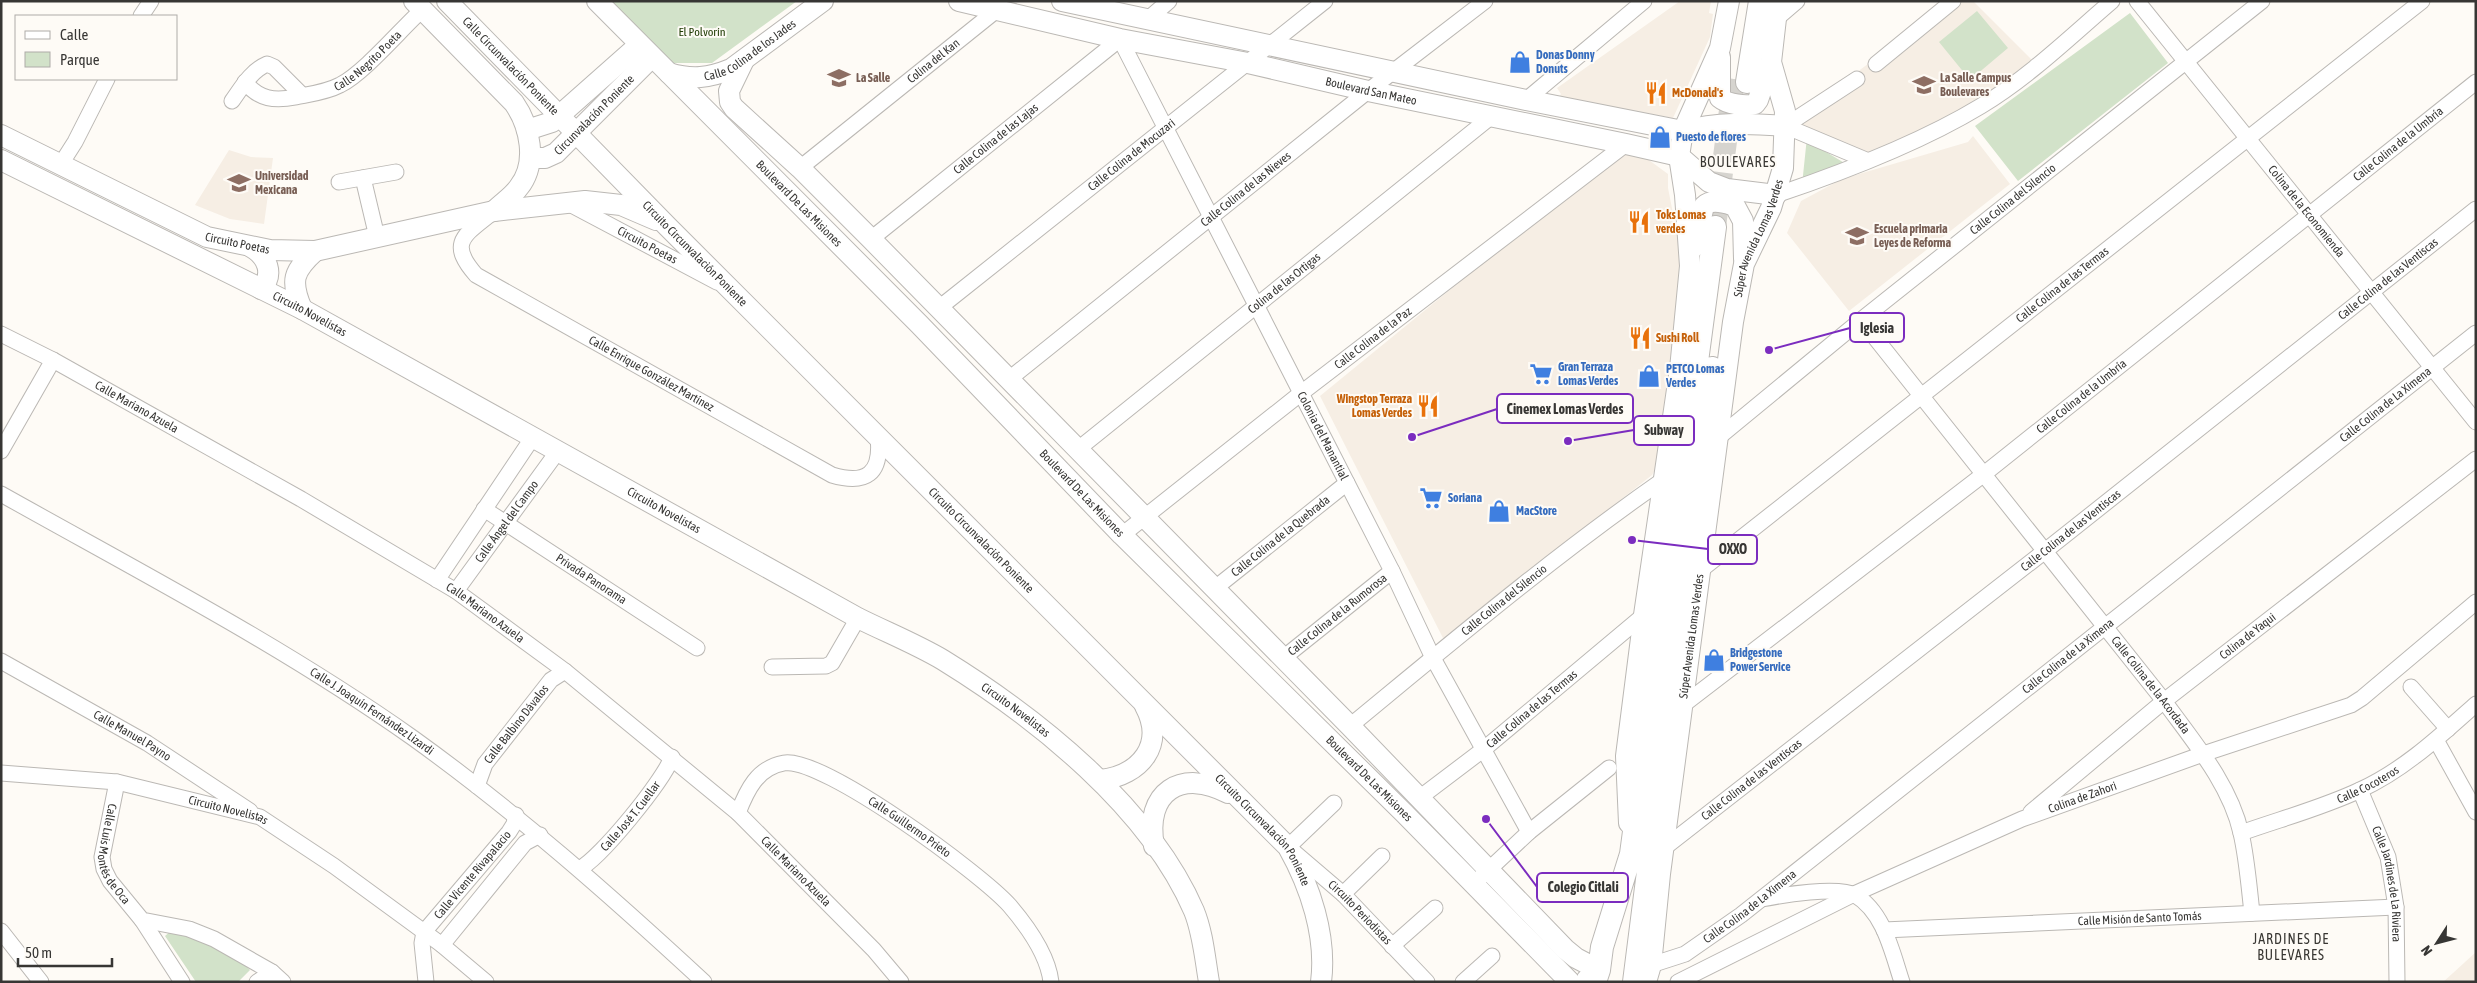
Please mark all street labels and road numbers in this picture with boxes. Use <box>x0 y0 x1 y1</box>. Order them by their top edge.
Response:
street label: Calle Circunvalación Poniente <box>460 14 562 118</box>
street label: Calle Colina de los Jades <box>703 17 799 84</box>
street label: Calle Negrito Poeta <box>332 28 404 94</box>
street label: Colina del Kan <box>904 36 962 86</box>
street label: Circunvalación Poniente <box>551 72 637 158</box>
street label: Boulevard San Mateo <box>1324 74 1418 108</box>
street label: Calle Colina de las Lajas <box>951 101 1041 177</box>
street label: Calle Colina de la Umbría <box>2350 104 2446 184</box>
street label: Calle Colina de Mocuzari <box>1085 116 1178 194</box>
street label: Calle Colina de las Nieves <box>1198 149 1294 229</box>
street label: Boulevard De Las Misiones <box>753 158 845 250</box>
street label: Calle Colina del Silencio <box>1967 161 2059 238</box>
street label: Colina de la Economienda <box>2265 163 2348 260</box>
street label: Súper Avenida Lomas Verdes <box>1731 178 1786 298</box>
street label: Circuito Circunvalación Poniente <box>640 198 750 309</box>
street label: Circuito Poetas <box>615 224 680 267</box>
street label: Circuito Poetas <box>204 230 271 257</box>
street label: Calle Colina de las Ventiscas <box>2335 235 2441 323</box>
street label: Calle Colina de las Termas <box>2013 244 2111 326</box>
street label: Colina de las Ortigas <box>1245 250 1323 317</box>
street label: Circuito Novelistas <box>270 289 349 339</box>
street label: Calle Colina de la Paz <box>1332 304 1415 372</box>
street label: Calle Enrique González Martínez <box>586 333 717 415</box>
street label: Calle Colina de la Umbría <box>2034 356 2129 436</box>
street label: Calle Colina de La Ximena <box>2337 364 2434 445</box>
street label: Calle Mariano Azuela <box>93 378 181 436</box>
street label: Colonia del Manantial <box>1294 389 1352 483</box>
street label: Boulevard De Las Misiones <box>1037 447 1127 540</box>
street label: Calle Ángel del Campo <box>472 477 541 565</box>
street label: Circuito Novelistas <box>625 484 703 536</box>
street label: Circuito Circunvalación Poniente <box>926 485 1037 596</box>
street label: Calle Colina de las Ventiscas <box>2018 487 2124 574</box>
street label: Calle Colina de la Quebrada <box>1228 493 1332 579</box>
street label: Privada Panorama <box>553 551 629 607</box>
street label: Calle Colina del Silencio <box>1459 561 1550 638</box>
street label: Calle Colina de la Rumorosa <box>1285 571 1390 658</box>
street label: Súper Avenida Lomas Verdes <box>1676 573 1707 699</box>
street label: Calle Mariano Azuela <box>444 580 527 646</box>
street label: Colina de Yaqui <box>2217 610 2278 662</box>
street label: Calle Colina de La Ximena <box>2019 616 2117 697</box>
street label: Calle Colina de la Acordada <box>2108 633 2193 737</box>
street label: Calle J. Joaquín Fernández Lizardi <box>307 665 436 758</box>
street label: Calle Colina de las Termas <box>1483 667 1580 751</box>
street label: Circuito Novelistas <box>979 680 1053 740</box>
street label: Calle Balbino Dávalos <box>481 682 551 766</box>
street label: Calle Manuel Payno <box>91 707 174 764</box>
street label: Boulevard De Las Misiones <box>1323 733 1415 824</box>
street label: Calle Colina de las Ventiscas <box>1699 736 1805 823</box>
street label: Calle Cocoteros <box>2335 763 2401 806</box>
street label: Circuito Circunvalación Poniente <box>1212 771 1313 888</box>
street label: Calle José T. Cuellar <box>598 778 663 854</box>
street label: Colina de Zahori <box>2046 779 2119 816</box>
street label: Circuito Novelistas <box>187 793 271 827</box>
street label: Calle Guillermo Prieto <box>866 794 954 861</box>
street label: Calle Luis Montés de Oca <box>95 802 133 907</box>
street label: Calle Jardines de La Riviera <box>2369 824 2403 942</box>
street label: Calle Vicente Rivapalacio <box>431 828 514 922</box>
street label: Calle Mariano Azuela <box>758 833 834 909</box>
street label: Calle Colina de La Ximena <box>1701 867 1799 946</box>
street label: Circuito Periodistas <box>1325 877 1395 948</box>
street label: Calle Misión de Santo Tomás <box>2078 909 2202 928</box>

